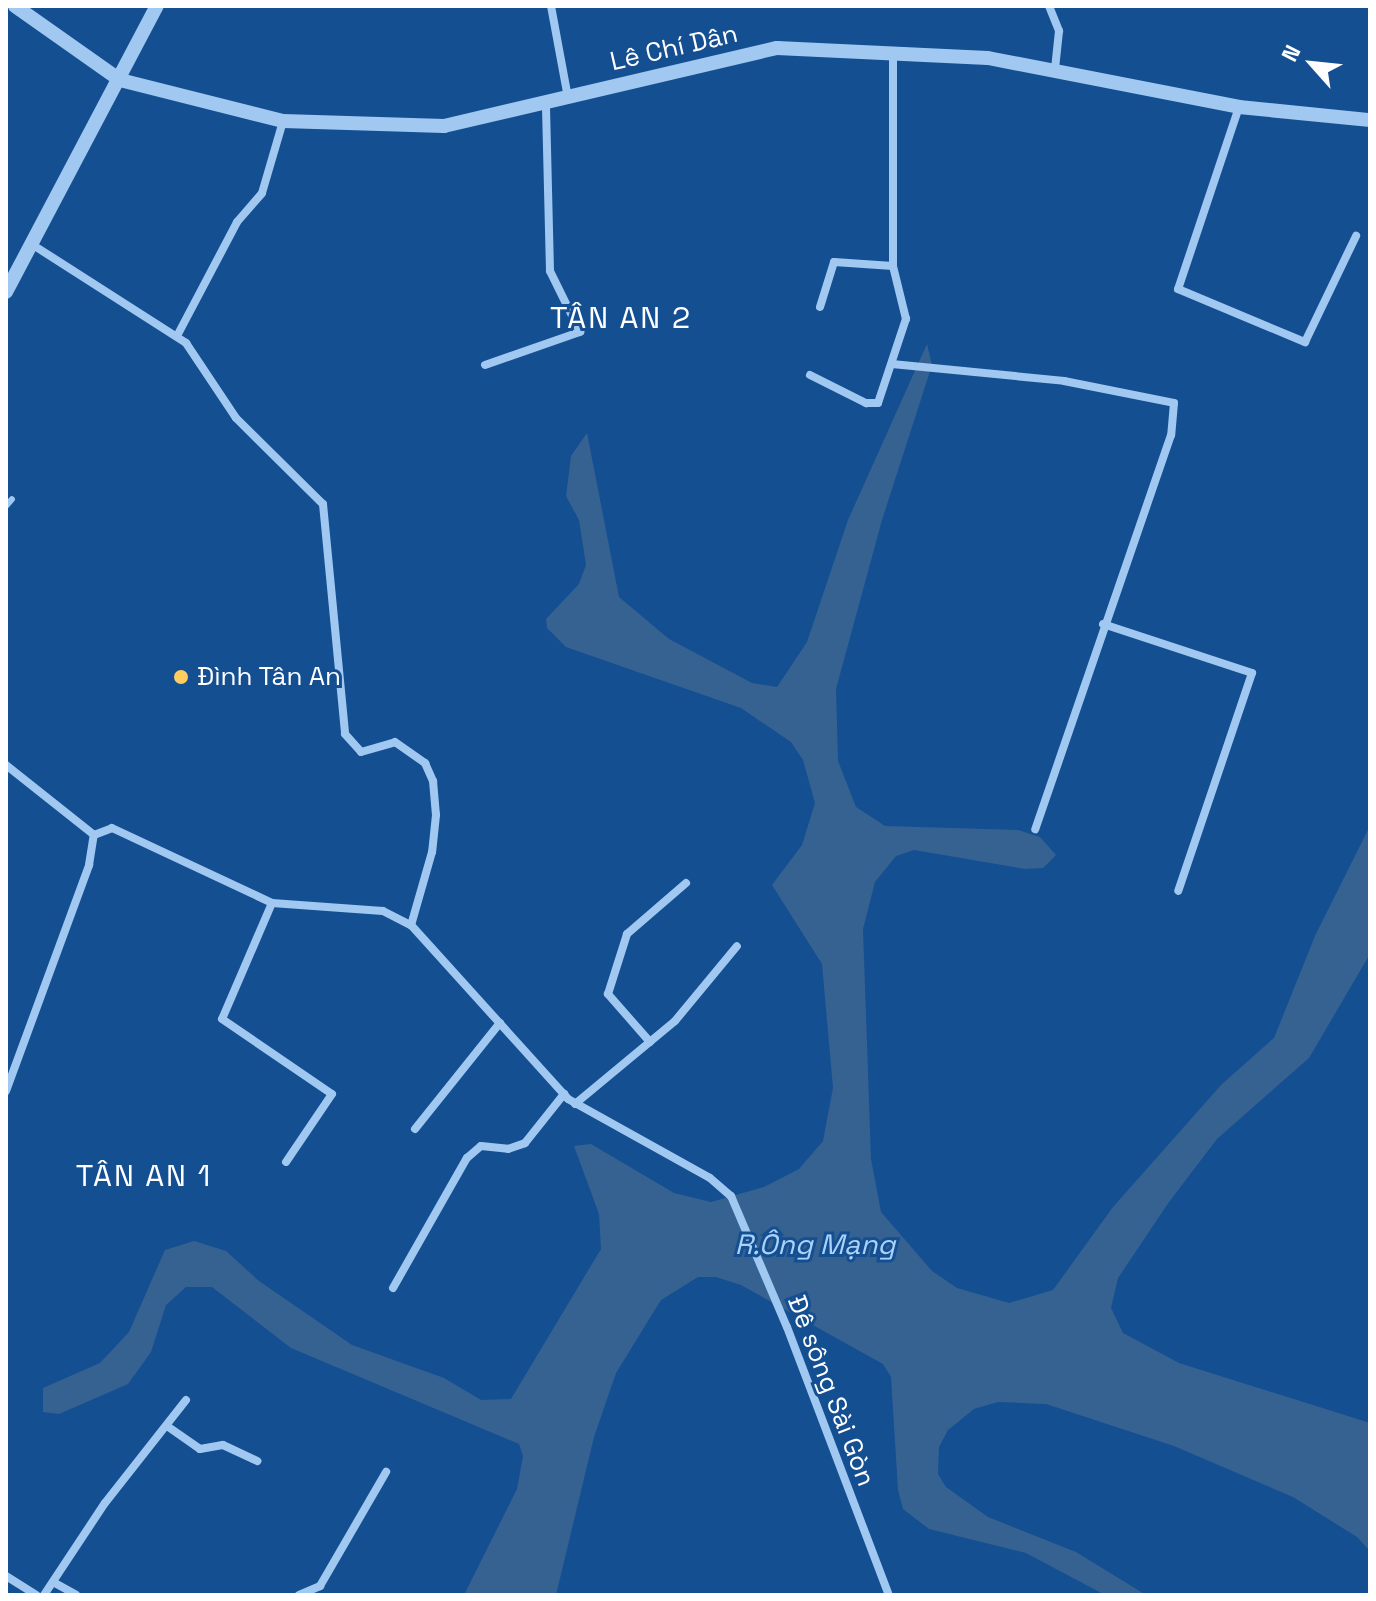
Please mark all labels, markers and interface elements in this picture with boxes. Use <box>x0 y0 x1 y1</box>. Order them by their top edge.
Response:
street label: Lê Chí Dân <box>607 18 741 78</box>
north arrow <box>1272 24 1352 104</box>
text: N <box>1275 40 1306 66</box>
district label: TÂN AN 2 <box>550 300 692 336</box>
place label: Đình Tân An <box>197 661 342 693</box>
marker: Đình Tân An <box>172 668 190 686</box>
district label: TÂN AN 1 <box>76 1158 212 1194</box>
water label: R.Ông Mạng <box>735 1227 895 1261</box>
street label: Đê sông Sài Gòn <box>780 1291 882 1491</box>

